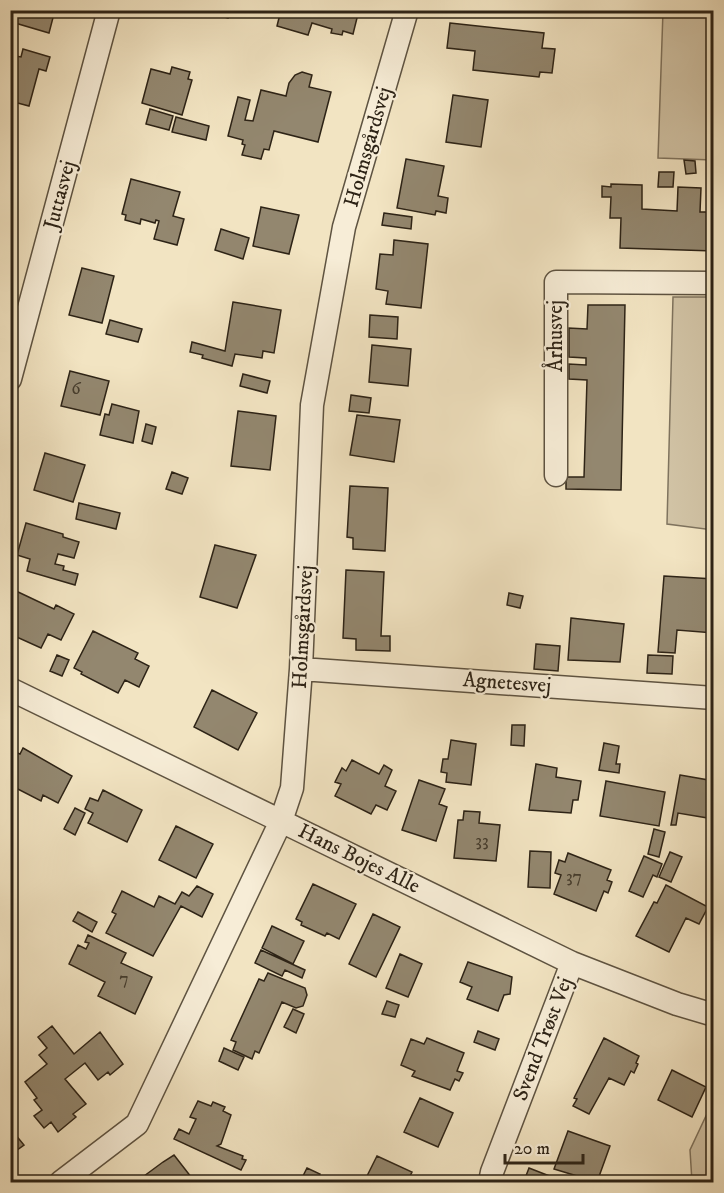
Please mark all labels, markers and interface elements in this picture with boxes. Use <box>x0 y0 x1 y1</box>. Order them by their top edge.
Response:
street label: Holmsgårdsvej <box>338 84 398 210</box>
street label: Juttasvej <box>38 158 82 234</box>
street label: Århusvej <box>541 300 569 372</box>
house number: 6 <box>71 378 81 400</box>
street label: Holmsgårdsvej <box>287 564 319 690</box>
street label: Agnetesvej <box>462 667 552 699</box>
street label: Hans Bojes Alle <box>294 818 424 900</box>
house number: 33 <box>475 830 489 852</box>
house number: 37 <box>566 866 582 888</box>
house number: 7 <box>119 968 129 990</box>
street label: Svend Trøst Vej <box>507 973 579 1105</box>
scale bar <box>505 1127 583 1165</box>
text: 20 m <box>514 1138 550 1160</box>

